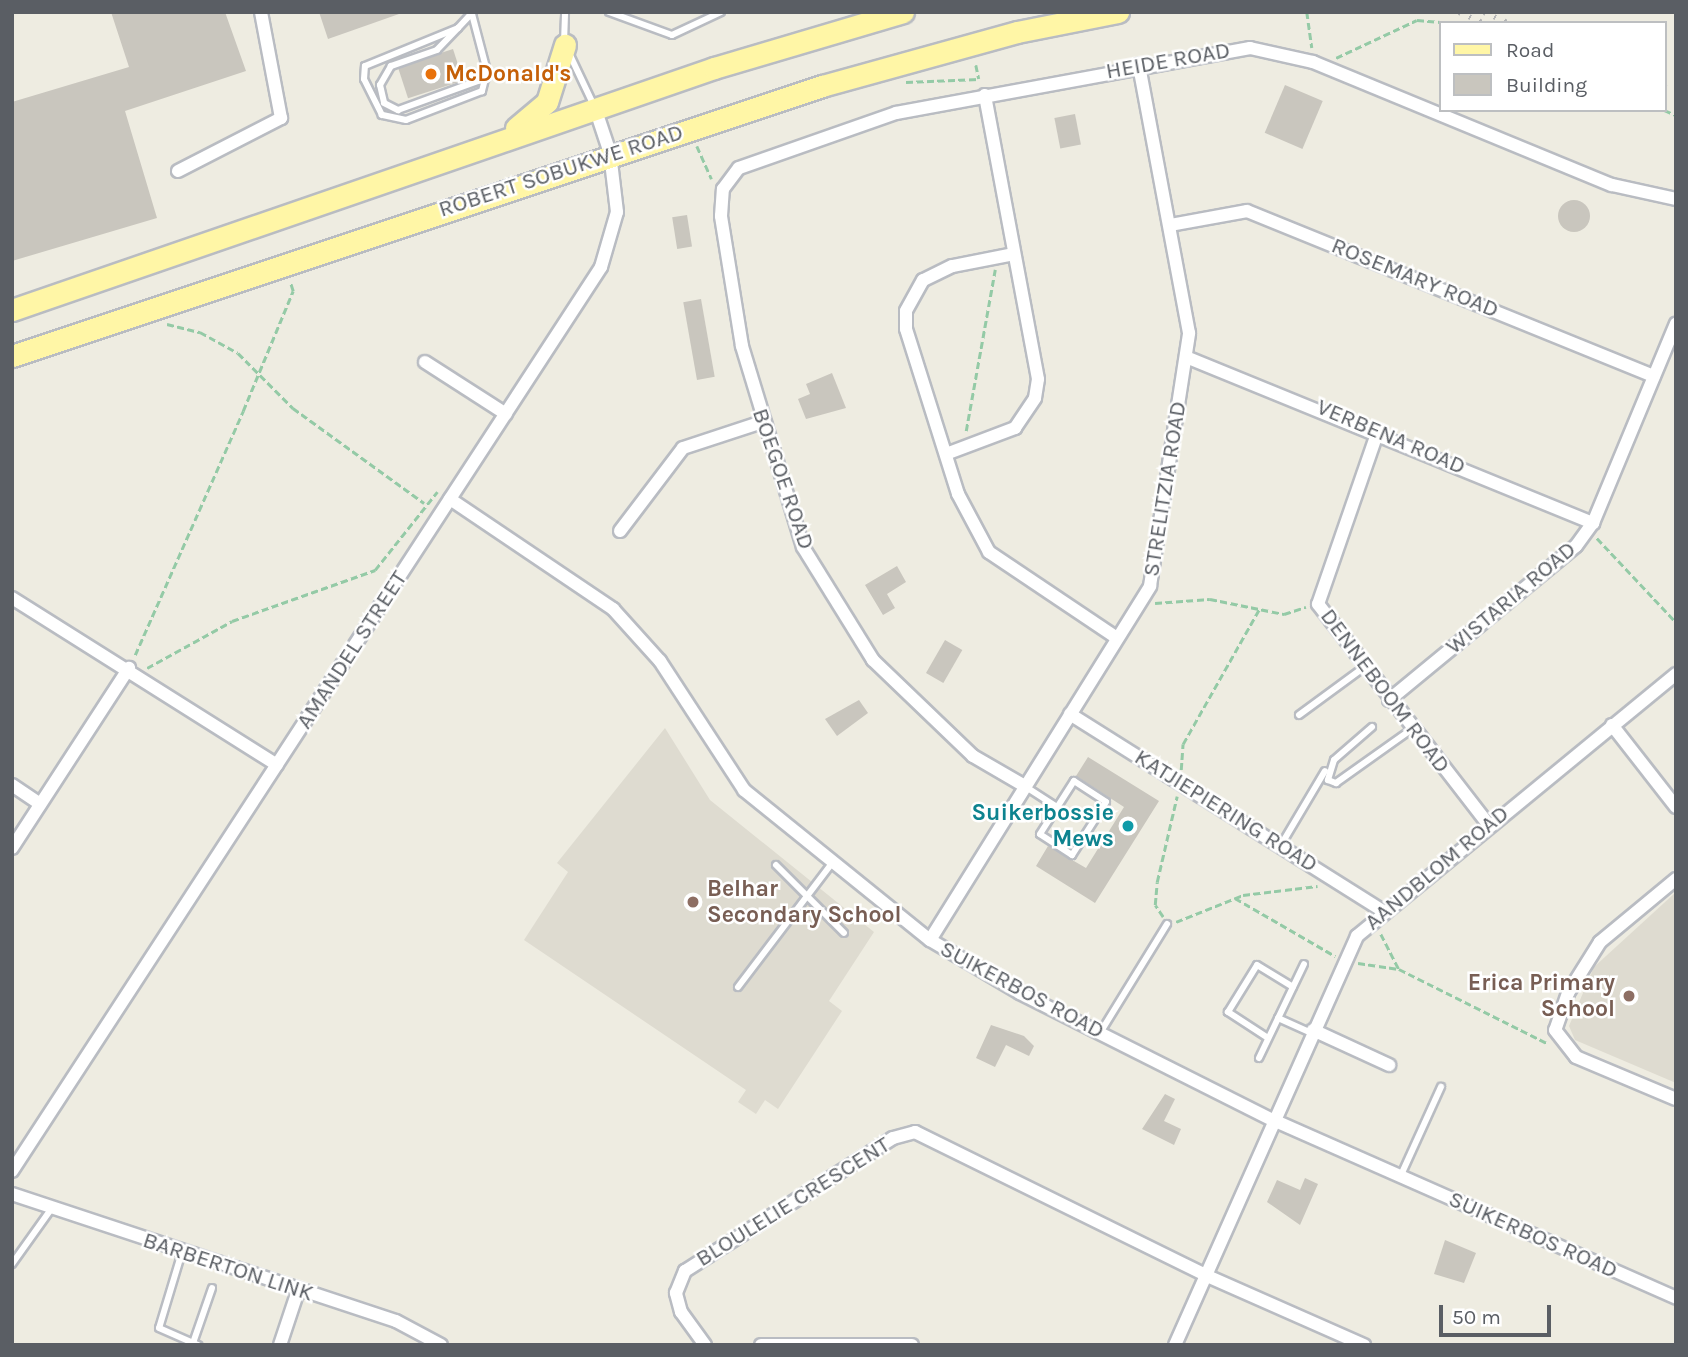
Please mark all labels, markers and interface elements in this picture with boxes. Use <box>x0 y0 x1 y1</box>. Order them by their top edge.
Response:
legend <box>1440 21 1667 112</box>
street label: HEIDE ROAD <box>1104 37 1232 85</box>
text: Road <box>1506 38 1554 62</box>
place label: McDonald's <box>445 60 571 88</box>
marker: McDonald's <box>423 66 439 82</box>
text: Building <box>1506 73 1587 97</box>
street label: ROBERT SOBUKWE ROAD <box>435 118 687 224</box>
street label: ROSEMARY ROAD <box>1327 232 1503 324</box>
street label: VERBENA ROAD <box>1312 393 1470 481</box>
street label: STRELITZIA ROAD <box>1138 399 1192 579</box>
street label: BOEGOE ROAD <box>746 405 820 553</box>
street label: WISTARIA ROAD <box>1440 536 1582 660</box>
street label: AMANDEL STREET <box>291 566 413 734</box>
street label: DENNEBOOM ROAD <box>1314 603 1456 779</box>
street label: KATJIEPIERING ROAD <box>1129 743 1323 879</box>
place label: Suikerbossie Mews <box>971 799 1114 853</box>
street label: AANDBLOM ROAD <box>1359 800 1515 936</box>
marker: Suikerbossie Mews <box>1120 818 1136 834</box>
place label: Belhar Secondary School <box>707 875 902 929</box>
marker: Belhar Secondary School <box>685 894 701 910</box>
street label: SUIKERBOS ROAD <box>935 935 1109 1045</box>
place label: Erica Primary School <box>1468 969 1615 1023</box>
marker: Erica Primary School <box>1621 988 1637 1004</box>
street label: BLOULELIE CRESCENT <box>691 1131 895 1273</box>
street label: SUIKERBOS ROAD <box>1444 1185 1622 1285</box>
street label: BARBERTON LINK <box>139 1226 317 1308</box>
scale bar <box>1443 1290 1555 1334</box>
text: 50 m <box>1452 1305 1501 1329</box>

